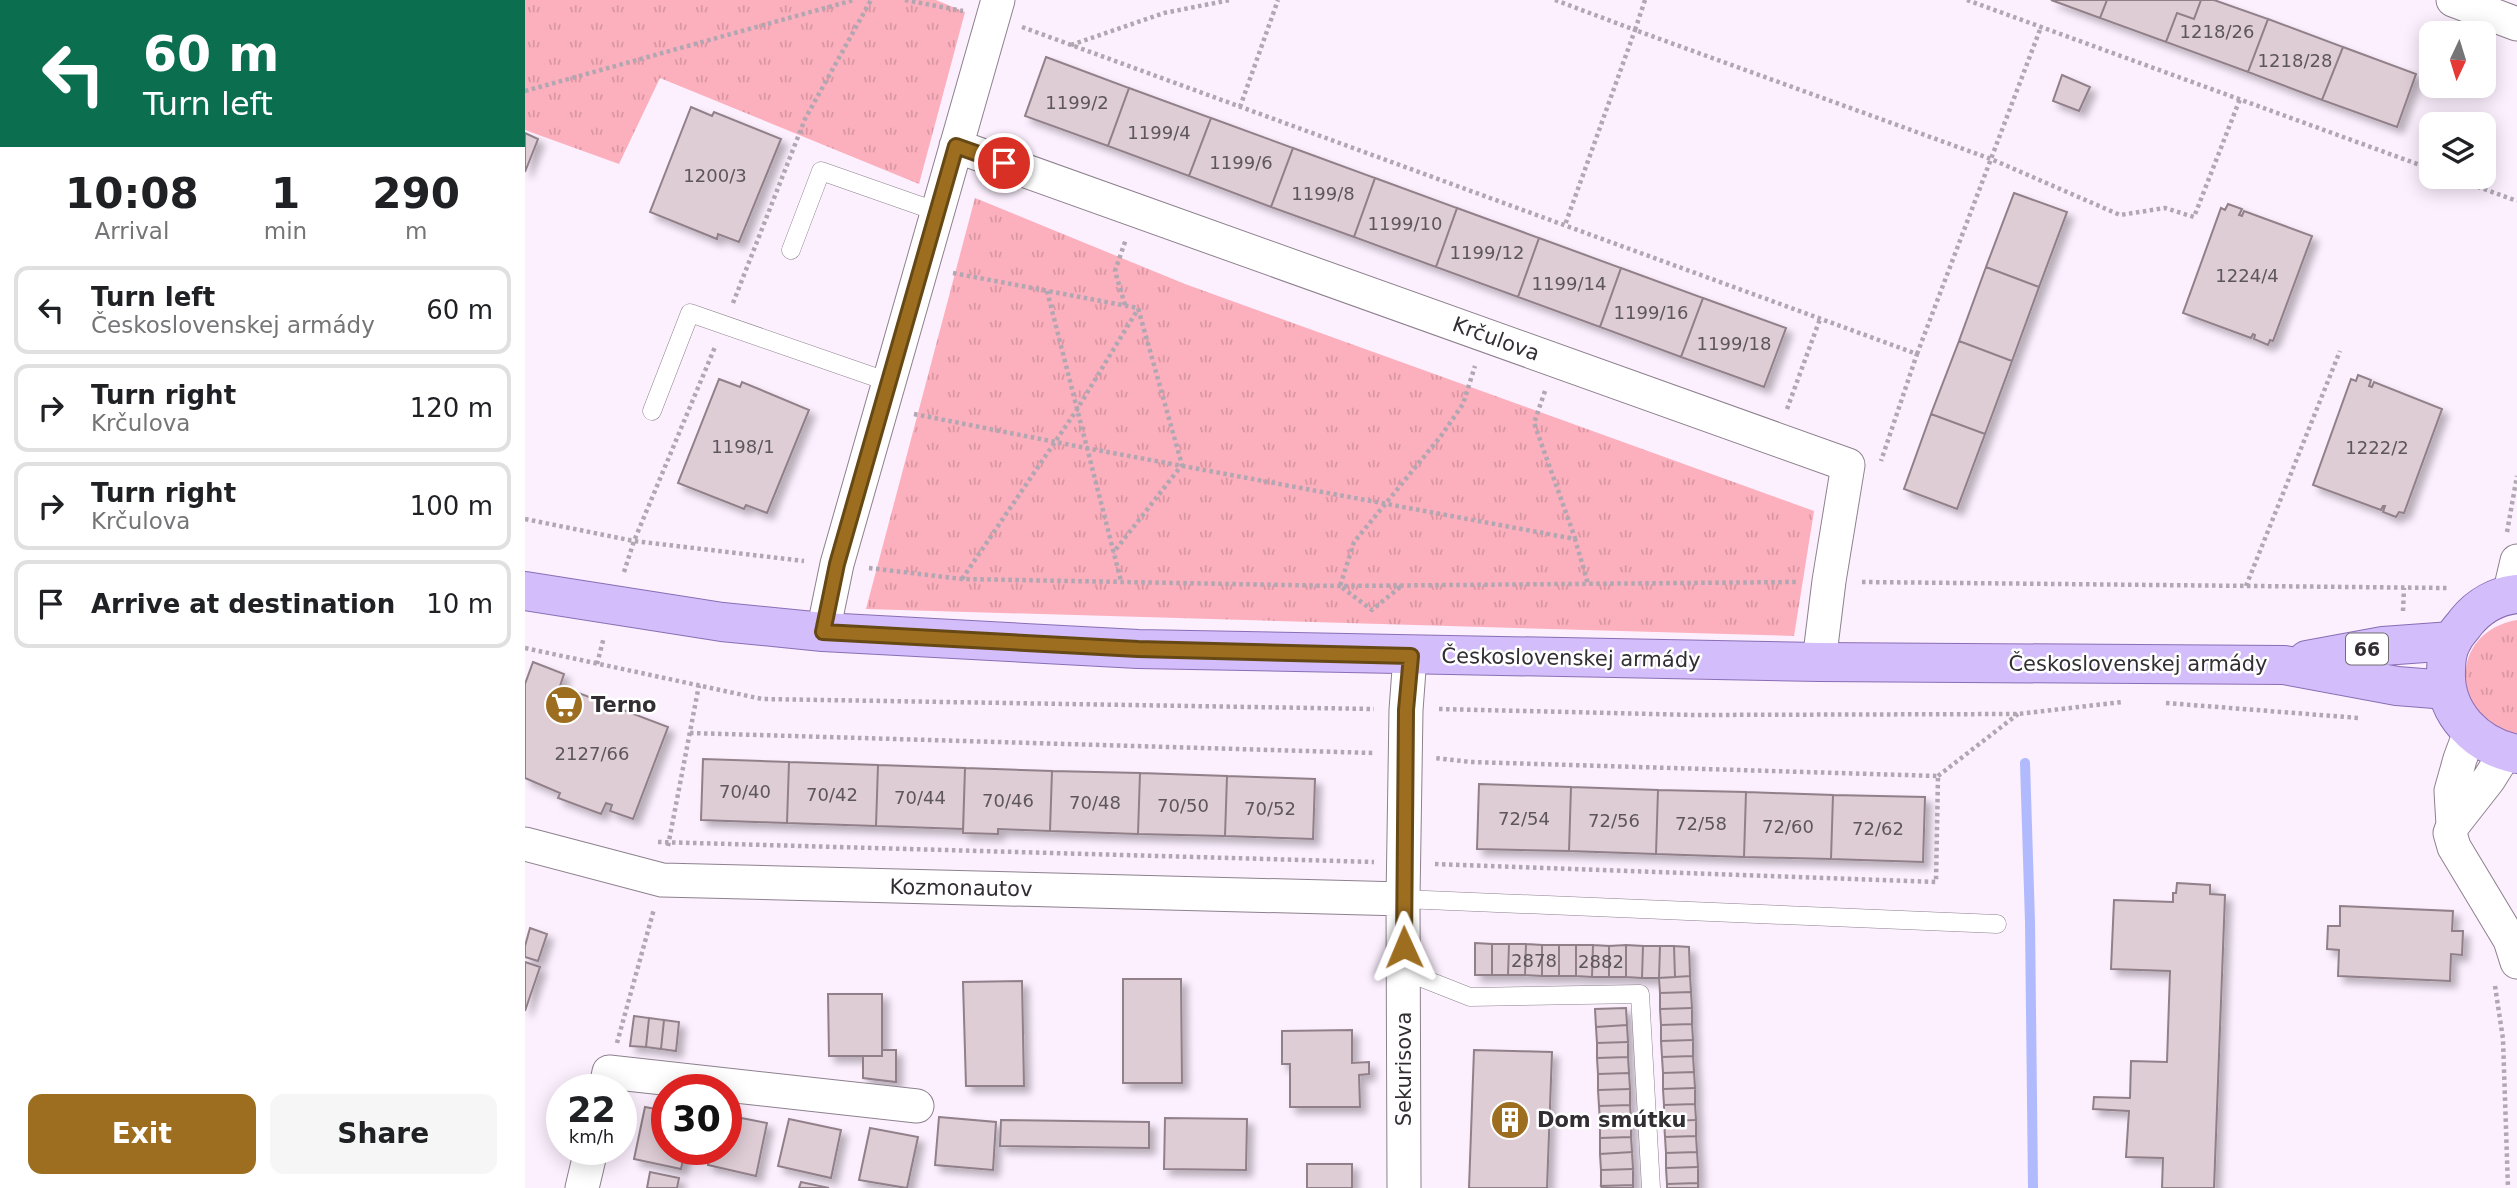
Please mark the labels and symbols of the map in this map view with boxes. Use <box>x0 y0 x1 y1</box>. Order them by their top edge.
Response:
house number: 1218/26 <box>2180 21 2254 42</box>
north arrow <box>2419 21 2495 98</box>
house number: 1218/28 <box>2258 50 2332 71</box>
house number: 1199/2 <box>1045 92 1109 113</box>
house number: 1199/4 <box>1127 122 1191 143</box>
pin <box>974 133 1034 193</box>
house number: 1199/6 <box>1209 152 1273 173</box>
house number: 1200/3 <box>683 165 747 186</box>
house number: 1199/8 <box>1291 183 1355 204</box>
house number: 1199/10 <box>1368 213 1442 234</box>
house number: 1199/12 <box>1450 242 1524 263</box>
house number: 1224/4 <box>2215 265 2279 286</box>
house number: 1199/14 <box>1532 273 1606 294</box>
house number: 1199/16 <box>1614 302 1688 323</box>
street label: Krčulova <box>1449 312 1543 366</box>
house number: 1199/18 <box>1697 333 1771 354</box>
house number: 1198/1 <box>711 436 775 457</box>
house number: 1222/2 <box>2345 437 2409 458</box>
road number: 66 <box>2346 634 2388 664</box>
street label: Československej armády <box>1441 643 1701 672</box>
street label: Československej armády <box>2008 651 2268 676</box>
supermarket icon: Terno <box>543 684 585 726</box>
place label: Terno <box>591 693 657 717</box>
house number: 2127/66 <box>555 743 629 764</box>
house number: 70/40 <box>719 781 771 802</box>
house number: 70/42 <box>806 784 858 805</box>
house number: 70/44 <box>894 787 946 808</box>
house number: 70/46 <box>982 790 1034 811</box>
house number: 70/48 <box>1069 792 1121 813</box>
house number: 70/50 <box>1157 795 1209 816</box>
house number: 70/52 <box>1244 798 1296 819</box>
house number: 72/54 <box>1498 808 1550 829</box>
house number: 72/56 <box>1588 810 1640 831</box>
house number: 72/58 <box>1675 813 1727 834</box>
house number: 72/60 <box>1762 816 1814 837</box>
house number: 72/62 <box>1852 818 1904 839</box>
street label: Kozmonautov <box>889 875 1033 901</box>
position arrow <box>1367 910 1441 984</box>
house number: 2878 <box>1511 950 1557 971</box>
house number: 2882 <box>1578 951 1624 972</box>
street label: Sekurisova <box>1392 1012 1416 1126</box>
speed limit sign: 30 <box>651 1074 742 1165</box>
building icon: Dom smútku <box>1489 1099 1531 1141</box>
place label: Dom smútku <box>1537 1108 1686 1132</box>

